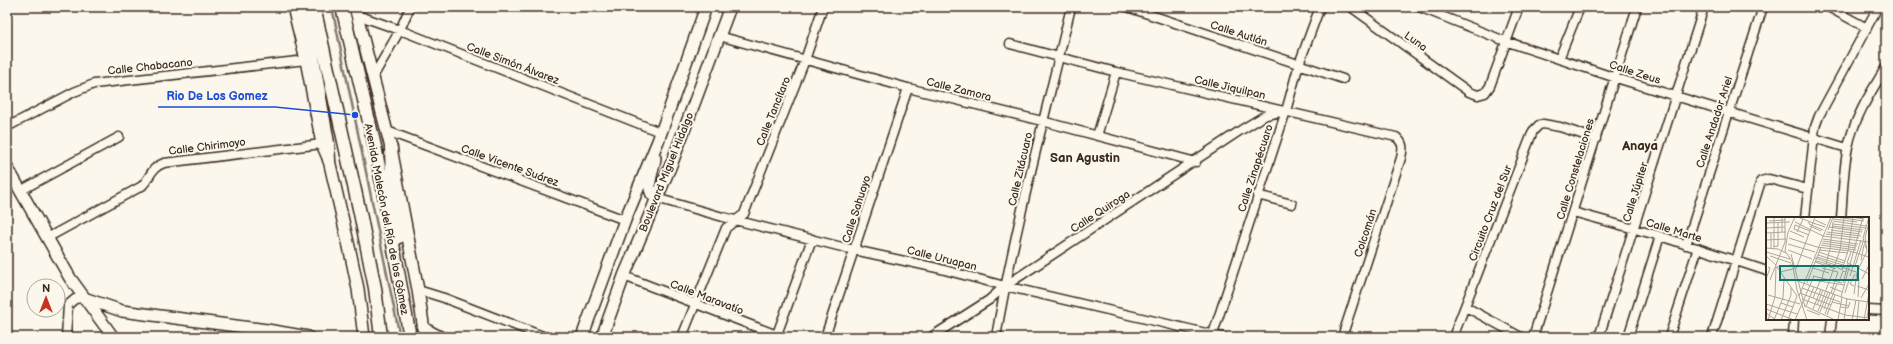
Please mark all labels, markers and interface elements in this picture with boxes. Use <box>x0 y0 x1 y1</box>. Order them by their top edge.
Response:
street label: Calle Autlán <box>1209 18 1269 49</box>
street label: Luna <box>1402 29 1430 54</box>
street label: Calle Simón Álvarez <box>465 39 562 87</box>
street label: Calle Chabacano <box>107 56 193 77</box>
street label: Calle Zeus <box>1608 58 1663 87</box>
street label: Calle Jiquilpan <box>1193 73 1267 102</box>
street label: Calle Tancítaro <box>754 75 793 148</box>
street label: Calle Zamora <box>925 75 993 104</box>
street label: Calle Andador Ariel <box>1694 75 1735 170</box>
callout: Rio De Los Gomez <box>158 83 275 107</box>
text: Rio De Los Gomez <box>166 89 268 104</box>
street label: Boulevard Miguel Hidalgo <box>637 111 696 234</box>
street label: Calle Constelaciones <box>1554 116 1597 221</box>
street label: Avenida Malecón del Río de los Gómez <box>362 122 412 316</box>
street label: Calle Zinapécuaro <box>1235 123 1276 214</box>
street label: Calle Zitácuaro <box>1006 131 1035 207</box>
street label: Calle Chirimoyo <box>168 135 246 158</box>
district label: Anaya <box>1621 138 1658 154</box>
street label: Calle Vicente Suárez <box>459 142 561 189</box>
district label: San Agustin <box>1050 150 1120 166</box>
street label: Calle Júpiter <box>1620 160 1651 224</box>
street label: Circuito Cruz del Sur <box>1466 162 1515 263</box>
street label: Calle Sahuayo <box>839 174 874 245</box>
street label: Calle Quiroga <box>1068 187 1132 235</box>
street label: Colcomán <box>1352 207 1379 259</box>
street label: Calle Marte <box>1644 216 1704 245</box>
inset map <box>1766 217 1869 320</box>
street label: Calle Uruapan <box>906 244 978 273</box>
street label: Calle Maravatío <box>668 277 745 317</box>
north arrow <box>26 278 66 318</box>
text: N <box>42 282 50 295</box>

